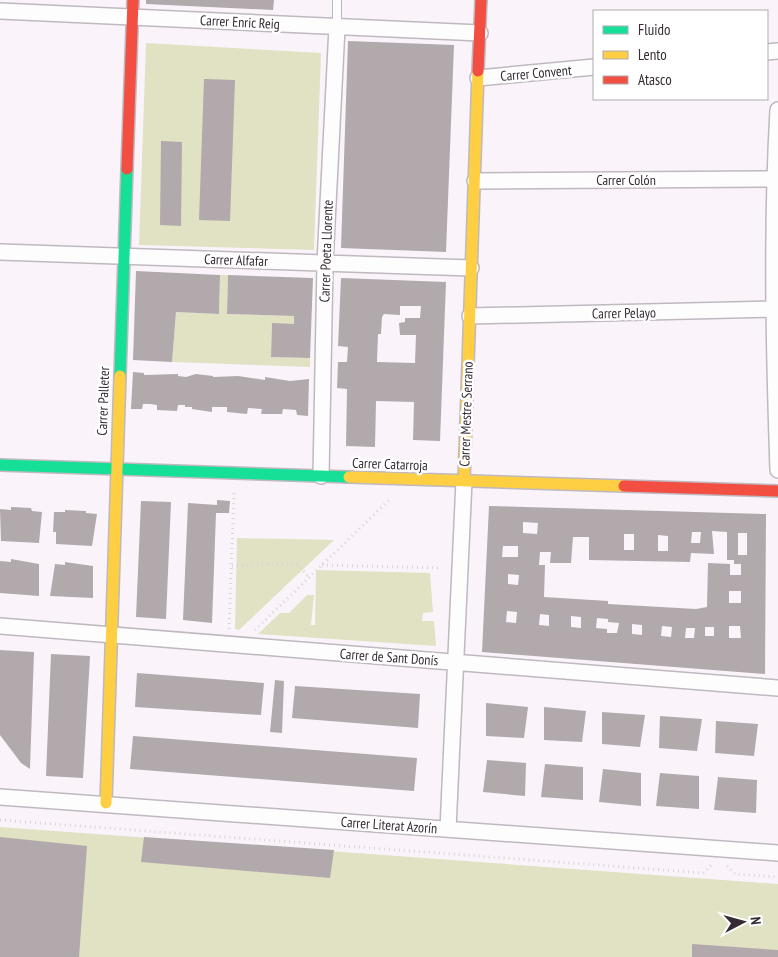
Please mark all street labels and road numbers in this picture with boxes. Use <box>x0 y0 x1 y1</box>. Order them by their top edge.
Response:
street label: Carrer Enric Reig <box>200 11 280 33</box>
street label: Carrer Convent <box>500 61 573 85</box>
street label: Carrer Colón <box>596 171 656 189</box>
street label: Carrer Poeta Llorente <box>315 199 337 303</box>
street label: Carrer Alfafar <box>204 250 268 270</box>
street label: Carrer Pelayo <box>592 303 656 323</box>
street label: Carrer Mestre Serrano <box>455 361 477 467</box>
street label: Carrer Palleter <box>93 366 113 436</box>
street label: Carrer Catarroja <box>352 454 428 474</box>
street label: Carrer de Sant Donís <box>339 645 439 669</box>
street label: Carrer Literat Azorín <box>340 813 438 837</box>

